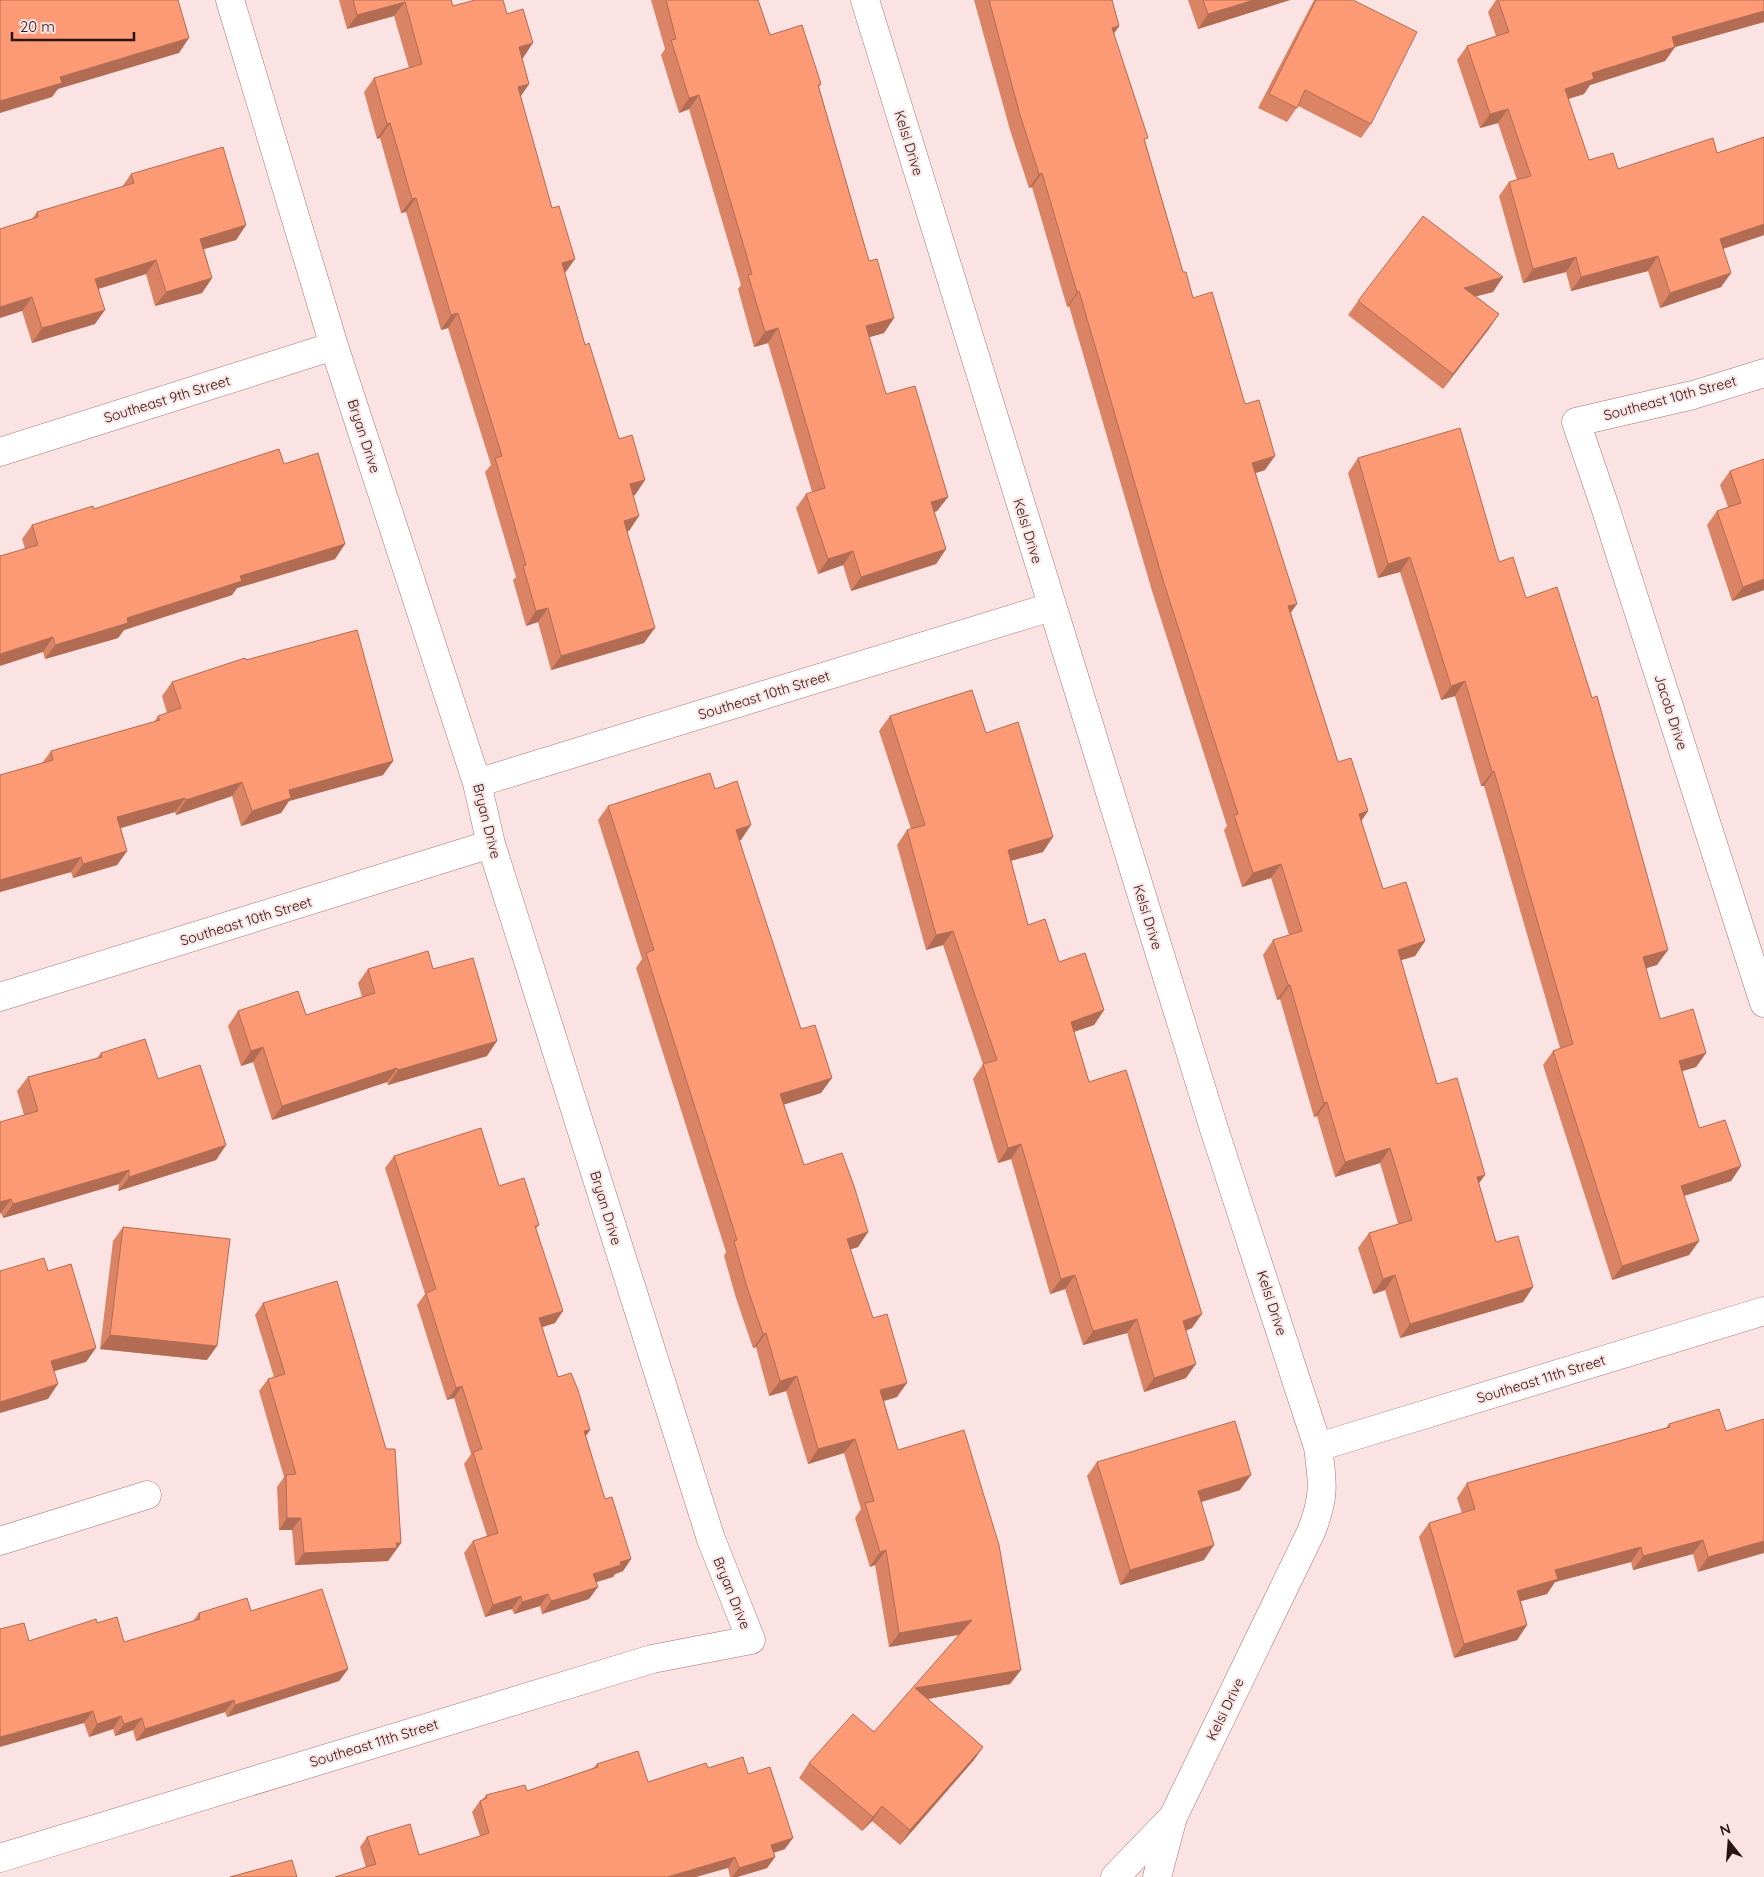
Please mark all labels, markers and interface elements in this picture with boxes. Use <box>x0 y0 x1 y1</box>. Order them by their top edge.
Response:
scale bar <box>12 10 135 42</box>
text: 20 m <box>20 17 55 36</box>
street label: Kelsi Drive <box>891 108 927 178</box>
street label: Southeast 9th Street <box>102 371 233 427</box>
street label: Southeast 10th Street <box>1602 372 1739 424</box>
street label: Bryan Drive <box>344 397 384 475</box>
street label: Kelsi Drive <box>1010 496 1046 566</box>
street label: Southeast 10th Street <box>696 666 832 724</box>
street label: Jacob Drive <box>1650 672 1692 752</box>
street label: Bryan Drive <box>469 782 505 860</box>
street label: Kelsi Drive <box>1130 882 1166 952</box>
street label: Southeast 10th Street <box>178 892 314 950</box>
street label: Bryan Drive <box>586 1169 626 1247</box>
street label: Kelsi Drive <box>1253 1268 1291 1338</box>
street label: Southeast 11th Street <box>1474 1351 1608 1407</box>
street label: Bryan Drive <box>709 1554 755 1632</box>
street label: Kelsi Drive <box>1202 1675 1248 1743</box>
street label: Southeast 11th Street <box>307 1715 441 1771</box>
north arrow <box>1704 1817 1754 1867</box>
text: N <box>1718 1819 1733 1840</box>

